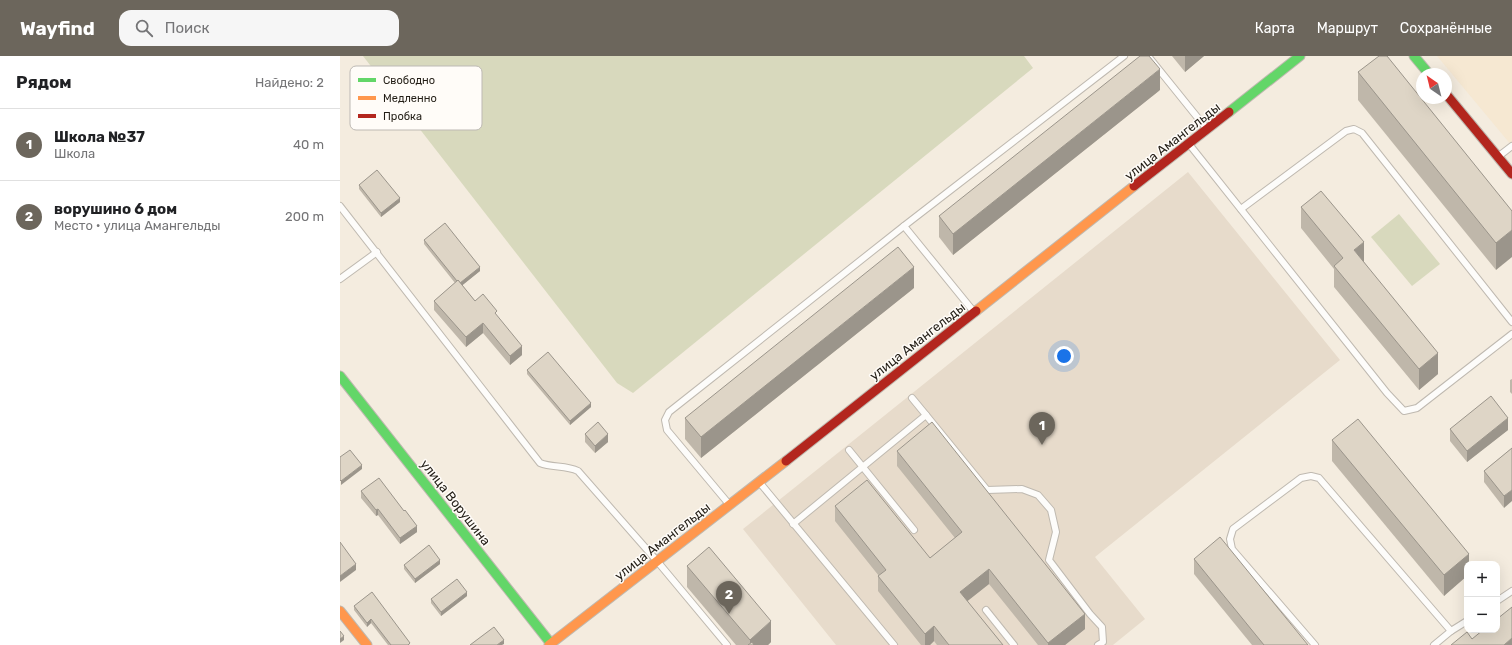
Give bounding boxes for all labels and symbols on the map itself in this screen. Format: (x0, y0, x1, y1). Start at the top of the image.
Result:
legend (350, 66, 482, 130)
north arrow (1416, 68, 1452, 104)
text: Свободно (383, 74, 435, 87)
text: Медленно (383, 92, 437, 105)
street label: улица Амангельды (1122, 99, 1223, 183)
text: Пробка (383, 110, 422, 123)
street label: улица Амангельды (867, 299, 968, 383)
your location (1054, 346, 1074, 366)
pin: 1 (1029, 412, 1055, 445)
street label: улица Ворушина (418, 456, 494, 548)
street label: улица Амангельды (612, 499, 713, 583)
pin: 2 (716, 581, 742, 614)

